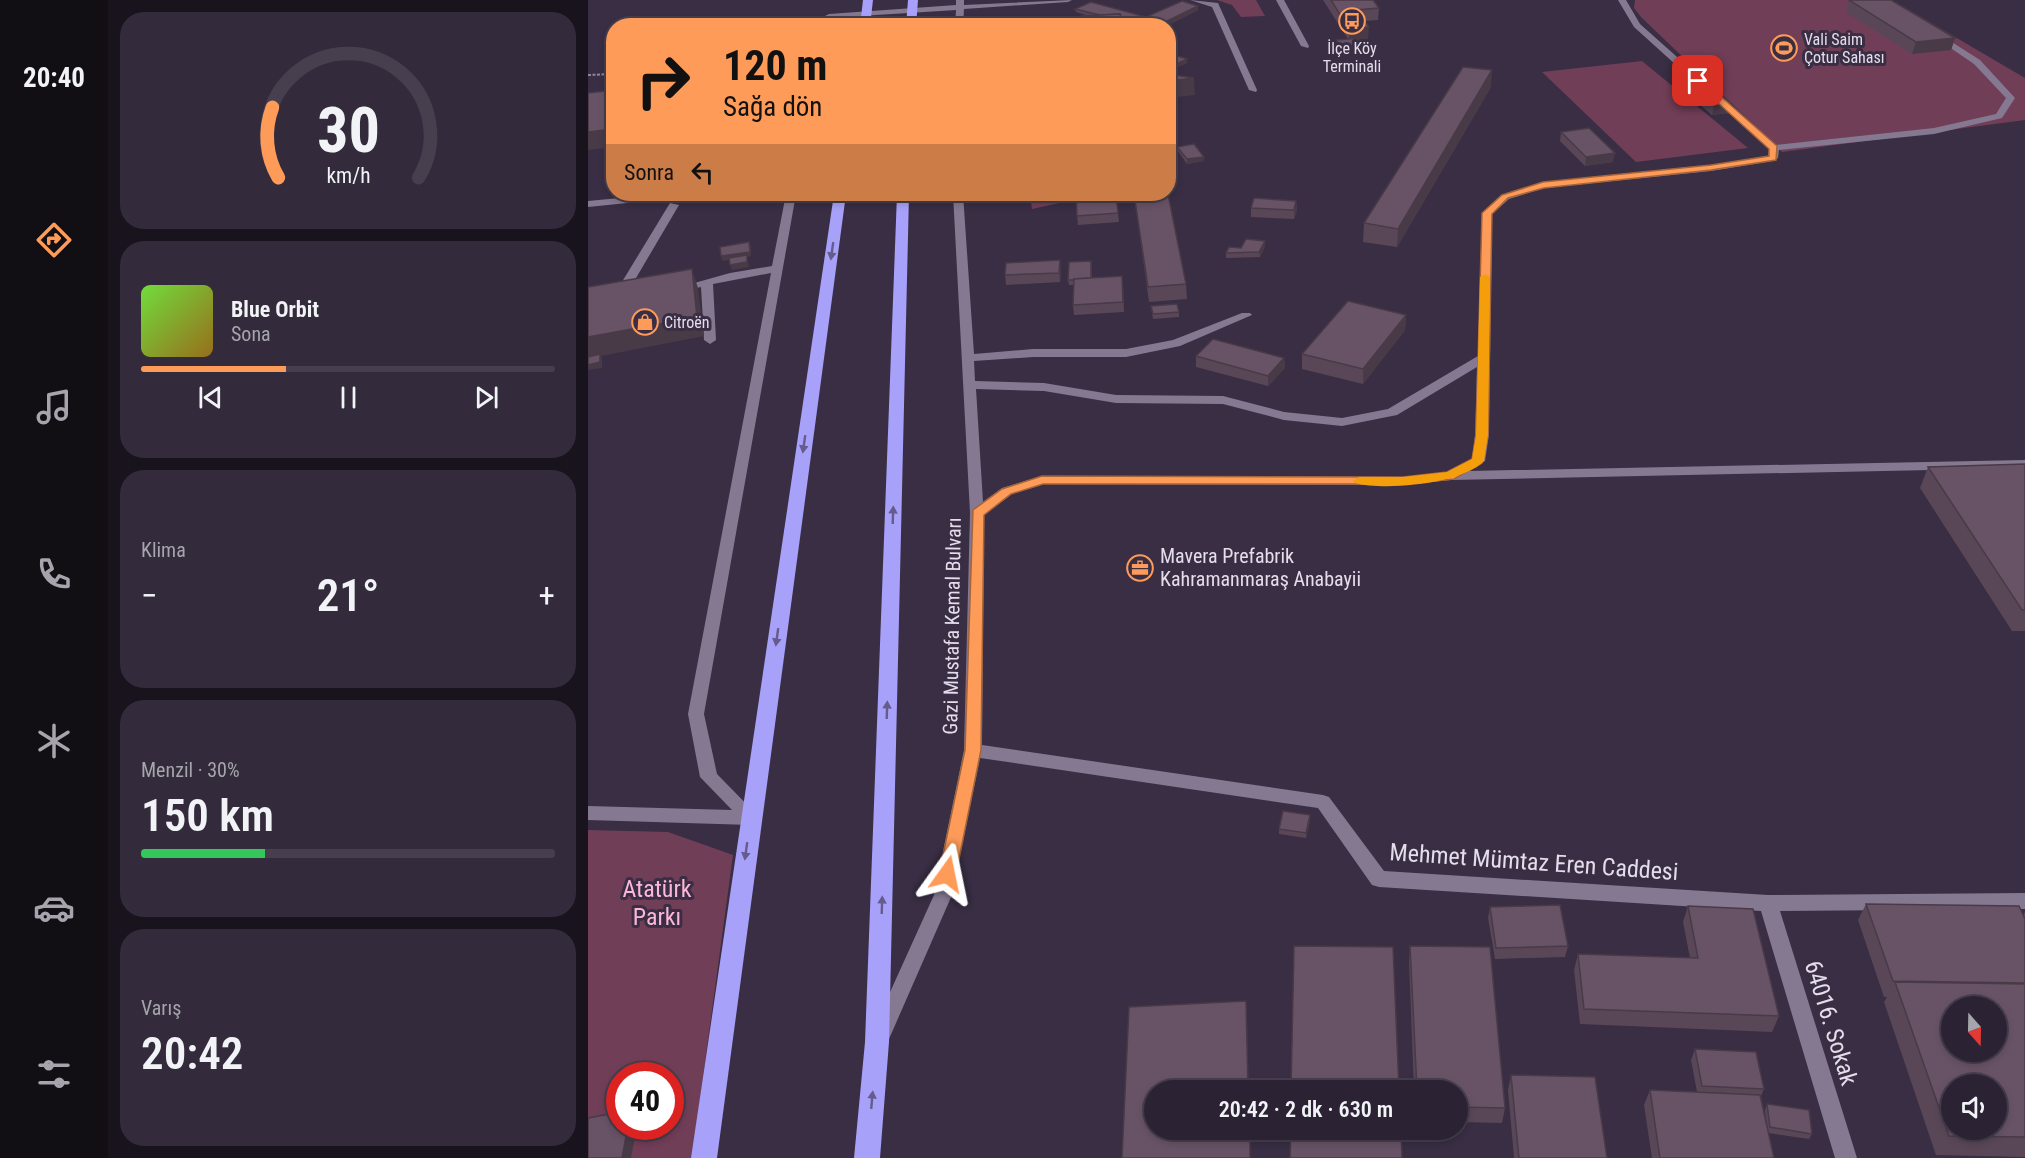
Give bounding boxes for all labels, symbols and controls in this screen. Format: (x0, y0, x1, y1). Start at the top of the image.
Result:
bus stop icon: İlçe Köy Terminali (1337, 6, 1367, 36)
place label: Vali Saim Çotur Sahası (1804, 30, 1885, 67)
sports icon: Vali Saim Çotur Sahası (1769, 33, 1799, 63)
place label: İlçe Köy Terminali (1323, 39, 1381, 76)
text: 120 m (723, 41, 828, 90)
icon: right (624, 42, 702, 120)
pin (1672, 55, 1723, 106)
text: 20:40 (23, 62, 85, 94)
icon: arrive (1681, 64, 1714, 97)
text: Sağa dön (723, 91, 822, 123)
text: 30 (316, 94, 380, 167)
icon: left (686, 156, 719, 189)
text: Sonra (624, 160, 674, 185)
text: km/h (326, 163, 370, 188)
icon: directions (33, 219, 75, 261)
one-way arrow (828, 242, 837, 261)
text: Blue Orbit (231, 297, 319, 322)
shop icon: Citroën (630, 307, 660, 337)
place label: Citroën (664, 313, 709, 332)
text: Sona (231, 322, 271, 346)
icon: previous (194, 381, 227, 414)
icon: pause (332, 381, 365, 414)
icon: next (470, 381, 503, 414)
icon: music (33, 386, 75, 428)
one-way arrow (800, 435, 809, 454)
one-way arrow (889, 506, 898, 525)
street label: Gazi Mustafa Kemal Bulvarı (938, 517, 966, 735)
text: Klima (141, 538, 186, 562)
place label: Mavera Prefabrik Kahramanmaraş Anabayii (1160, 544, 1361, 591)
icon: phone (33, 553, 75, 595)
office icon: Mavera Prefabrik Kahramanmaraş Anabayii (1125, 553, 1155, 583)
text: 21° (317, 569, 379, 622)
text: − (141, 576, 158, 615)
text: + (539, 576, 555, 615)
one-way arrow (772, 628, 781, 647)
one-way arrow (883, 701, 892, 720)
icon: climate (33, 720, 75, 762)
text: Menzil · 30% (141, 758, 240, 782)
text: 150 km (141, 789, 274, 842)
street label: Mehmet Mümtaz Eren Caddesi (1389, 838, 1679, 886)
one-way arrow (742, 842, 751, 861)
position arrow (915, 842, 979, 906)
park label: Atatürk Parkı (622, 875, 692, 931)
icon: car (33, 887, 75, 929)
one-way arrow (877, 896, 886, 915)
street label: 64016. Sokak (1799, 957, 1863, 1089)
text: Varış (141, 996, 181, 1020)
north arrow (1941, 996, 2007, 1062)
map controls (1941, 996, 2007, 1140)
text: 20:42 (141, 1027, 243, 1080)
icon: filters (33, 1053, 75, 1095)
speed limit sign: 40 (606, 1062, 684, 1140)
button: sound (1941, 1074, 2007, 1140)
one-way arrow (867, 1090, 877, 1109)
text: 20:42 · 2 dk · 630 m (1219, 1097, 1393, 1122)

